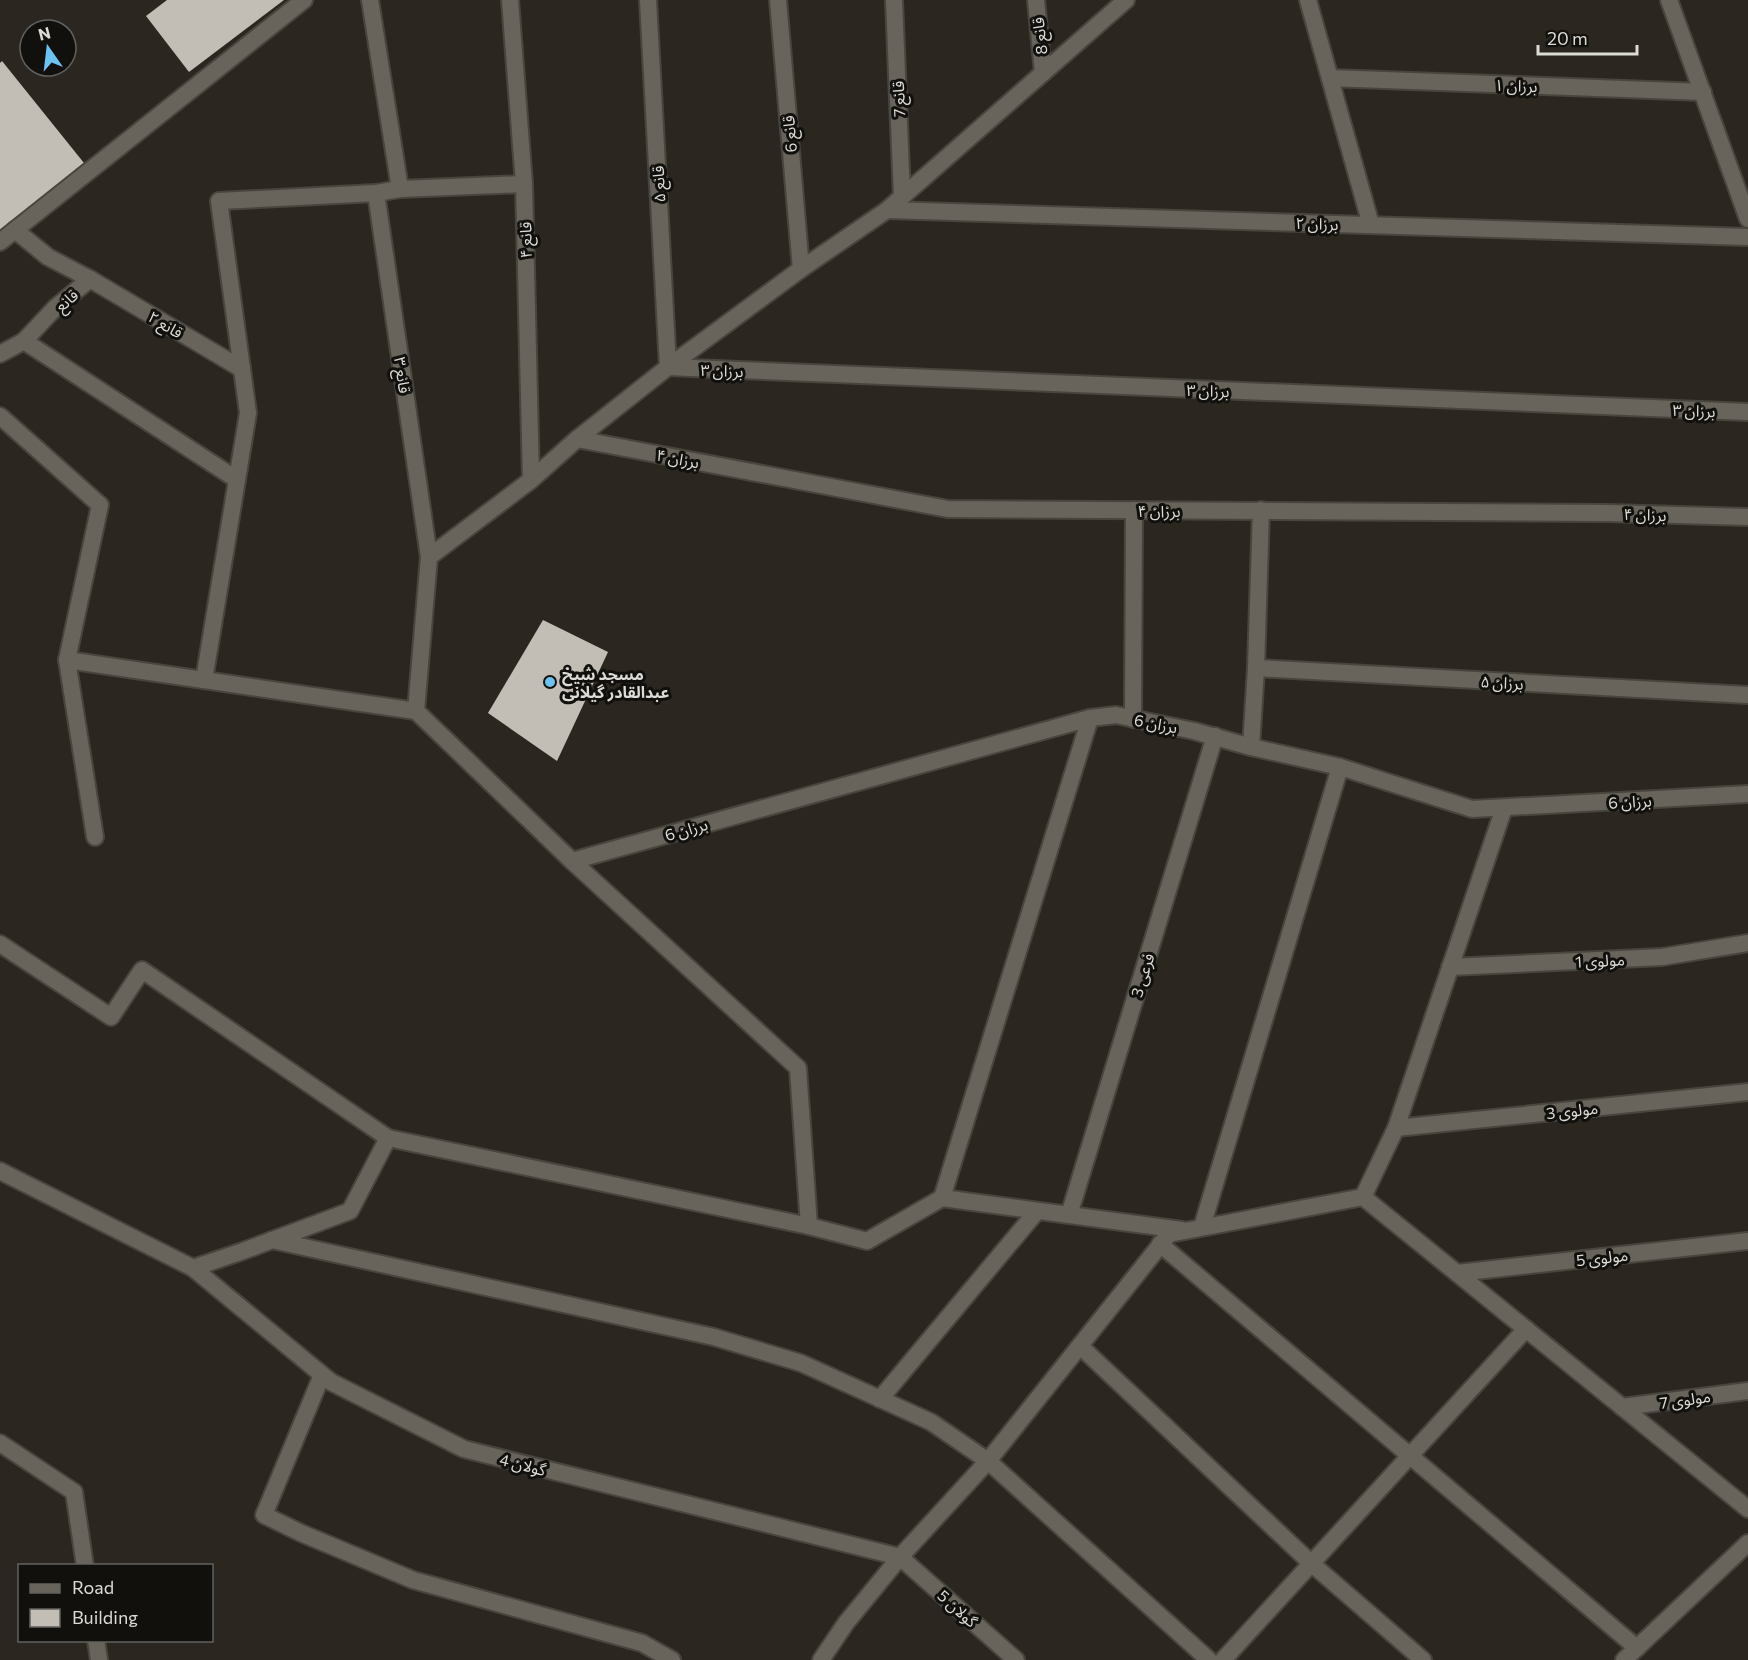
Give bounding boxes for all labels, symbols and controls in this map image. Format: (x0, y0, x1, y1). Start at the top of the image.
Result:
street label: قانع 8 (1028, 16, 1054, 56)
north arrow (18, 18, 78, 78)
scale bar (1538, 18, 1637, 56)
text: N (36, 22, 52, 44)
text: 20 m (1547, 27, 1588, 49)
street label: برزان ۱ (1494, 75, 1538, 96)
street label: قانع 7 (888, 80, 912, 117)
street label: قانع 6 (778, 114, 804, 153)
street label: قانع ۵ (648, 165, 672, 203)
street label: برزان ۲ (1295, 213, 1339, 234)
street label: قانع ۴ (515, 221, 539, 259)
street label: قانع (50, 285, 84, 318)
street label: قانع ۲ (143, 306, 187, 345)
street label: قانع ۳ (387, 355, 415, 395)
street label: برزان ۳ (700, 360, 744, 381)
street label: برزان ۳ (1186, 380, 1230, 401)
street label: برزان ۳ (1672, 400, 1716, 421)
street label: برزان ۴ (655, 445, 701, 472)
street label: برزان ۴ (1137, 501, 1181, 521)
street label: برزان ۴ (1623, 504, 1667, 525)
place label: مسجد شیخ عبدالقادر گیلانی (562, 664, 669, 702)
street label: برزان ۵ (1480, 671, 1524, 694)
marker: مسجد شیخ عبدالقادر گیلانی (543, 675, 557, 689)
street label: برزان 6 (1133, 710, 1179, 737)
street label: برزان 6 (1608, 790, 1652, 813)
street label: برزان 6 (662, 814, 710, 845)
street label: مولوی 1 (1575, 949, 1625, 972)
street label: فرعی 3 (1126, 951, 1159, 1000)
street label: مولوی 3 (1545, 1098, 1599, 1123)
street label: مولوی 5 (1575, 1245, 1629, 1270)
street label: مولوی 7 (1658, 1386, 1712, 1413)
street label: گولان 4 (498, 1449, 549, 1480)
legend (18, 1564, 213, 1642)
text: Road (72, 1576, 114, 1598)
street label: گولان 5 (934, 1585, 982, 1632)
text: Building (72, 1606, 138, 1628)

